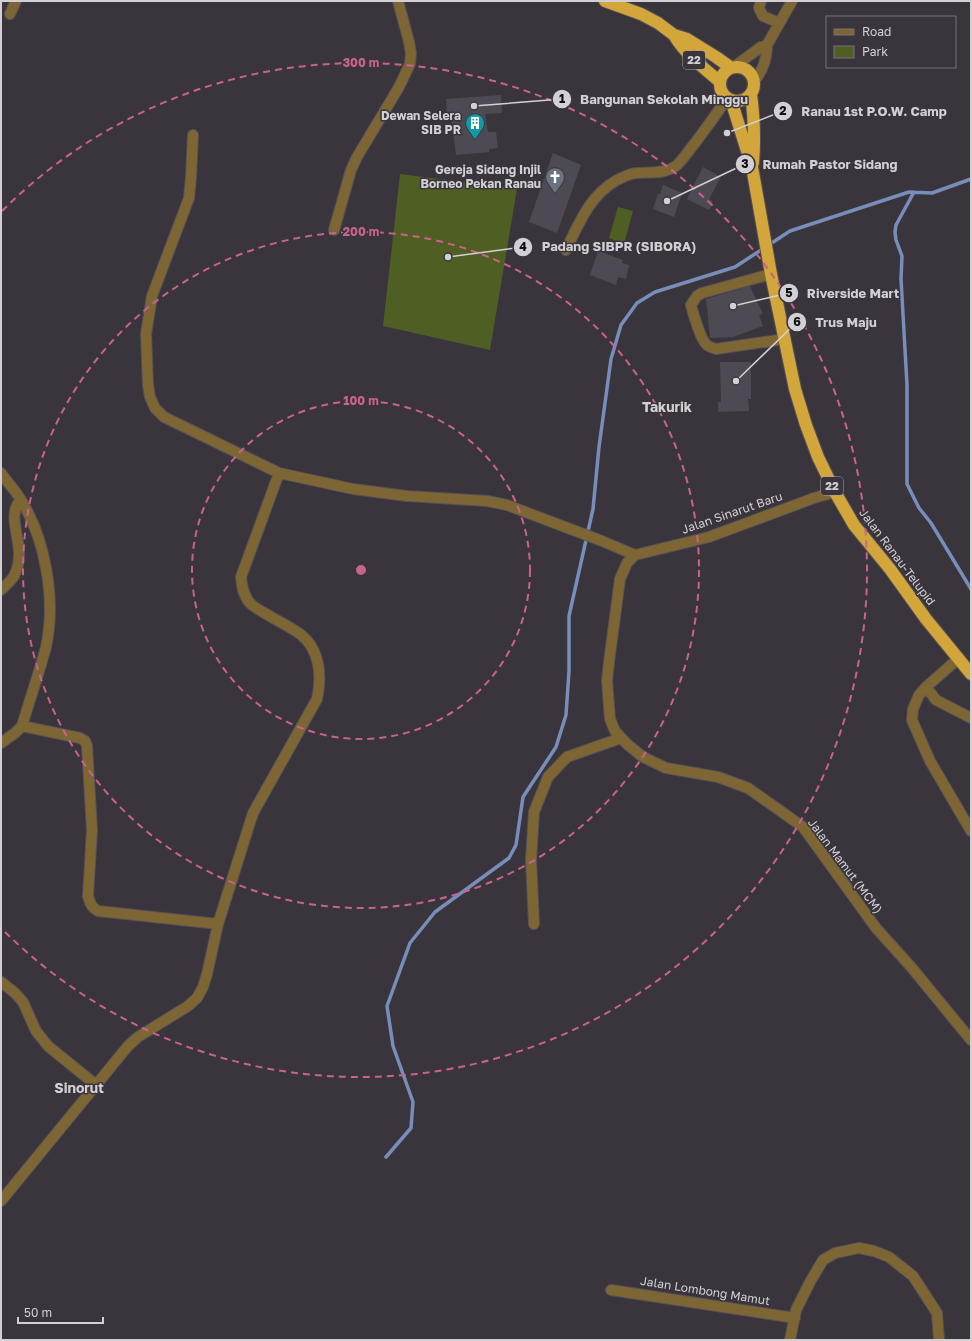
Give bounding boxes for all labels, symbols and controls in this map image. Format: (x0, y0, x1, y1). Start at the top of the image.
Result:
legend (826, 16, 956, 68)
text: Road (862, 24, 891, 39)
text: Park (862, 44, 888, 59)
road number: 22 (683, 51, 705, 69)
text: 300 m (343, 55, 379, 70)
callout: Bangunan Sekolah Minggu (552, 87, 756, 112)
text: 1 (559, 91, 565, 106)
text: Bangunan Sekolah Minggu (580, 91, 748, 107)
callout: Ranau 1st P.O.W. Camp (773, 98, 954, 123)
text: 2 (779, 103, 787, 118)
text: Ranau 1st P.O.W. Camp (801, 103, 947, 119)
place label: Dewan Selera SIB PR (381, 108, 461, 137)
building icon: Dewan Selera SIB PR (464, 112, 486, 140)
callout: Rumah Pastor Sidang (735, 151, 905, 176)
text: 3 (741, 156, 749, 171)
text: Rumah Pastor Sidang (763, 156, 897, 172)
place label: Gereja Sidang Injil Borneo Pekan Ranau (421, 162, 541, 191)
church icon: Gereja Sidang Injil Borneo Pekan Ranau (544, 166, 566, 194)
text: 200 m (343, 224, 379, 239)
callout: Padang SIBPR (SIBORA) (513, 234, 704, 259)
text: Padang SIBPR (SIBORA) (542, 238, 696, 254)
text: 4 (519, 239, 527, 254)
callout: Riverside Mart (779, 281, 907, 306)
text: 5 (785, 285, 793, 300)
text: Riverside Mart (807, 285, 899, 301)
callout: Trus Maju (787, 310, 884, 335)
text: 6 (793, 314, 801, 329)
text: Trus Maju (815, 314, 877, 330)
text: 100 m (343, 393, 379, 408)
district label: Takurik (642, 398, 692, 415)
road number: 22 (821, 477, 843, 495)
street label: Jalan Sinarut Baru (679, 488, 784, 537)
street label: Jalan Ranau-Telupid (856, 505, 939, 608)
centre of rings (354, 563, 368, 577)
street label: Jalan Mamut (MCM) (805, 815, 886, 916)
district label: Sinorut (54, 1079, 104, 1096)
street label: Jalan Lombong Mamut (639, 1273, 771, 1308)
scale bar (18, 1299, 103, 1325)
text: 50 m (24, 1305, 52, 1320)

